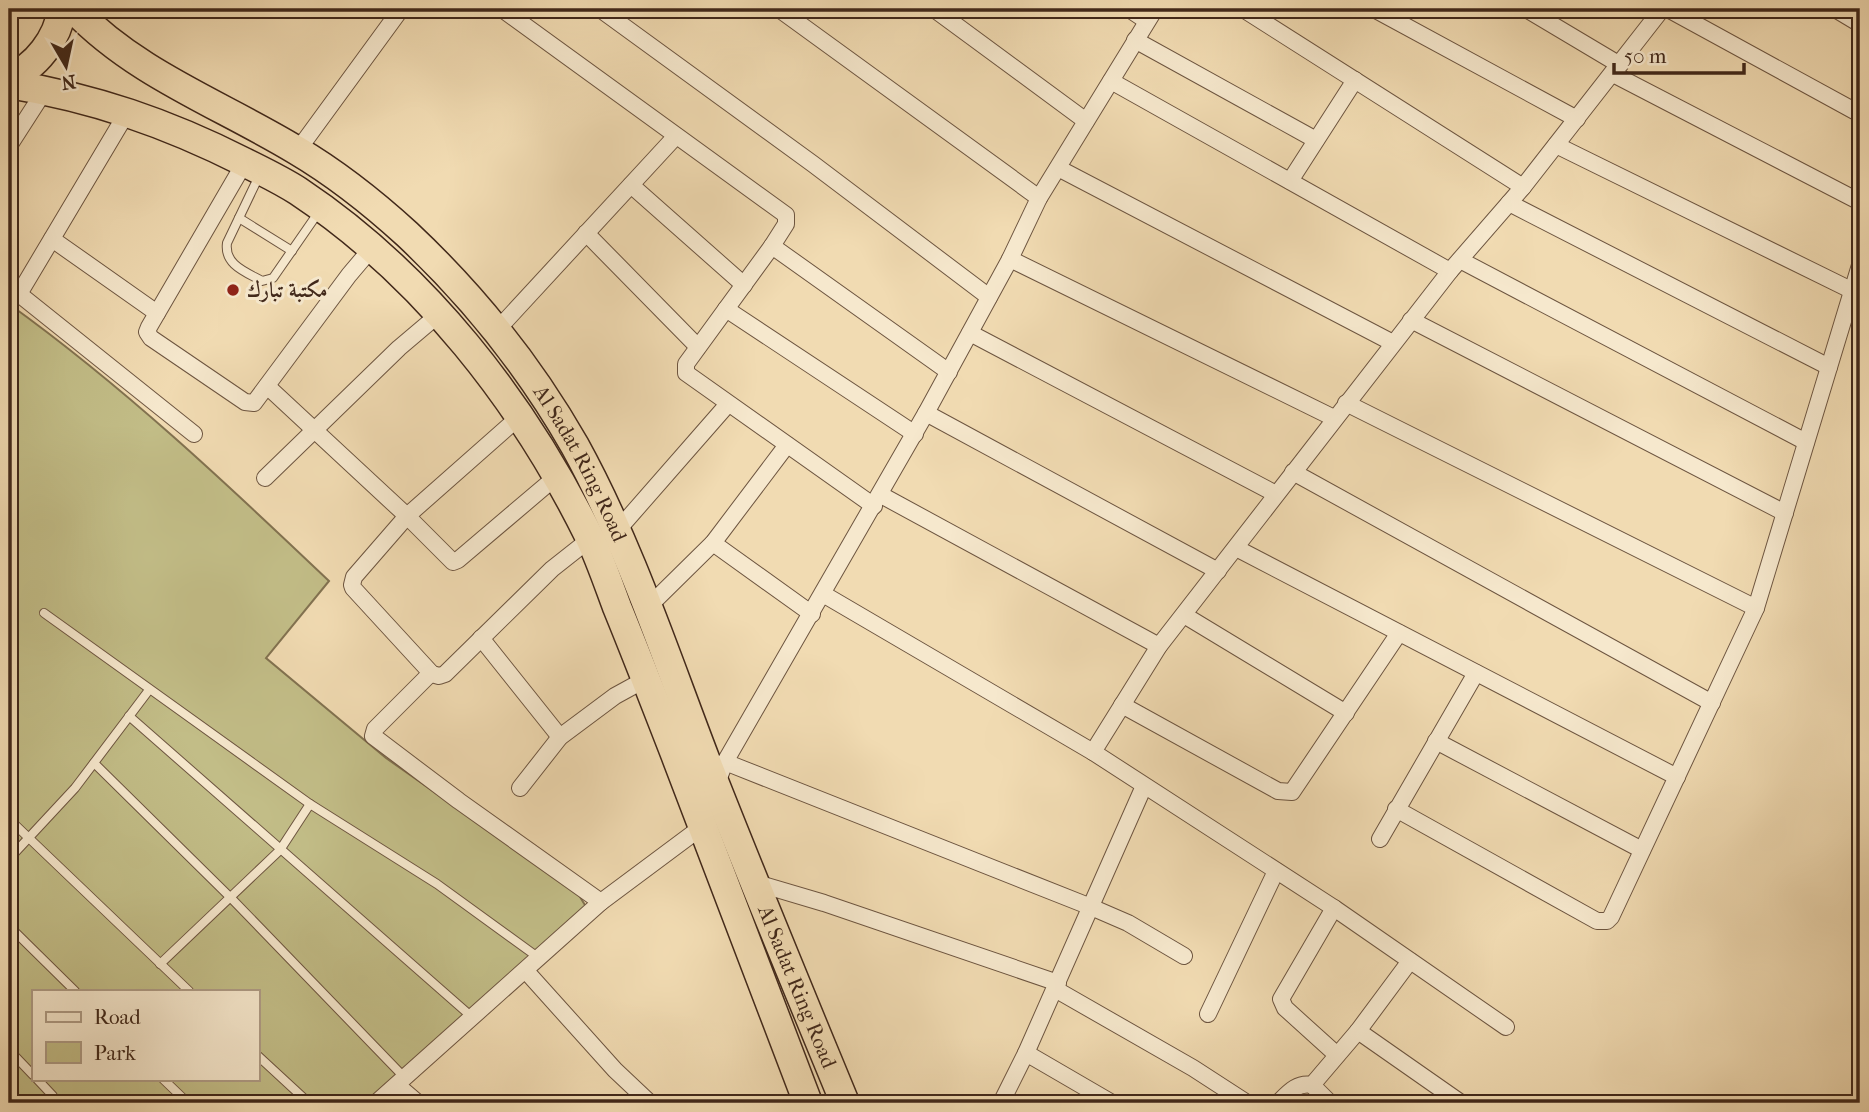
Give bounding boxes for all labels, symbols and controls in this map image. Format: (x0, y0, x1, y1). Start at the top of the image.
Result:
north arrow (32, 32, 102, 102)
scale bar (1614, 32, 1743, 76)
text: 50 m (1624, 44, 1667, 68)
text: N (59, 70, 77, 94)
place label: مكتبة تبارك (247, 278, 327, 303)
marker: مكتبة تبارك (225, 282, 241, 298)
street label: Al Sadat Ring Road (528, 380, 632, 546)
street label: Al Sadat Ring Road (753, 901, 842, 1072)
legend (32, 990, 259, 1080)
text: Road (94, 1005, 141, 1029)
text: Park (94, 1041, 136, 1065)

